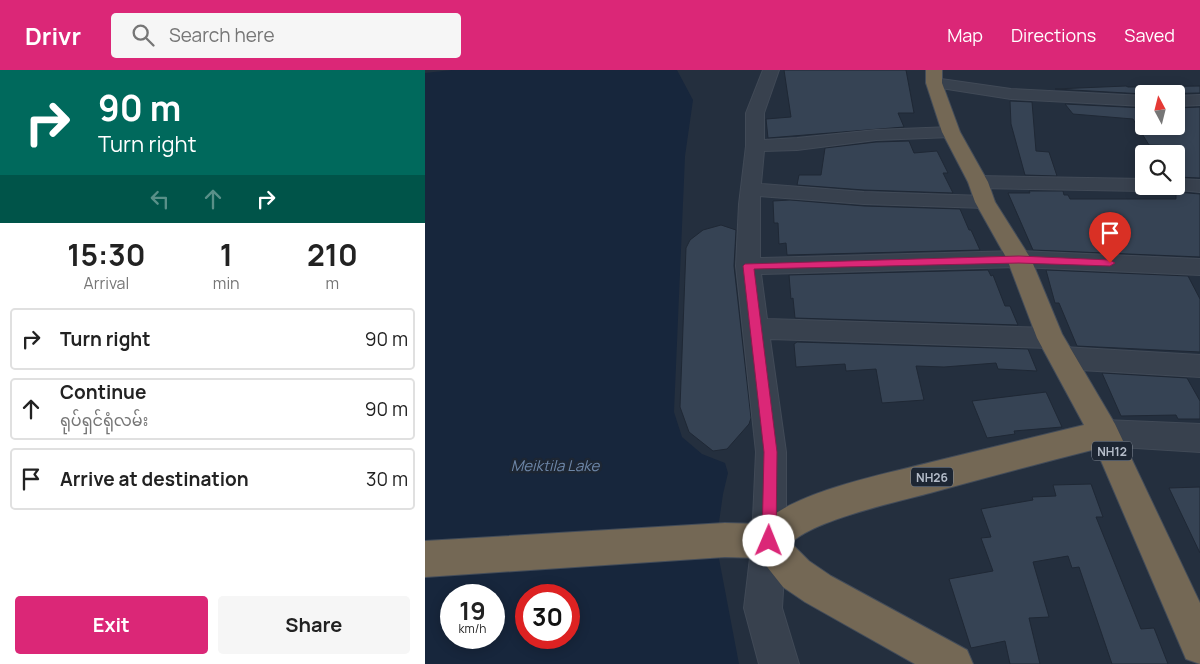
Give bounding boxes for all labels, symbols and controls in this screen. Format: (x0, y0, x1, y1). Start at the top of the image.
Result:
search box (111, 13, 461, 58)
text: Drivr (25, 19, 81, 52)
icon: search (129, 21, 157, 49)
text: Search here (169, 22, 275, 48)
text: Map (947, 23, 983, 47)
text: Directions (1011, 23, 1096, 47)
text: Saved (1124, 23, 1175, 47)
text: 90 m (98, 84, 181, 132)
north arrow (1135, 85, 1185, 135)
map controls (1135, 85, 1185, 195)
icon: right (15, 90, 80, 155)
text: Turn right (98, 129, 196, 159)
button: search (1135, 145, 1185, 195)
icon: left (146, 185, 174, 213)
icon: ahead (199, 185, 227, 213)
icon: right (252, 185, 280, 213)
pin (1089, 212, 1131, 263)
icon: arrive (1096, 219, 1124, 247)
text: 15:30 (67, 234, 146, 275)
text: 1 (220, 234, 233, 275)
text: 210 (307, 234, 358, 275)
text: Arrival (84, 272, 129, 294)
text: min (213, 272, 240, 294)
text: m (326, 272, 339, 294)
icon: right (17, 325, 45, 353)
text: Turn right (60, 326, 150, 352)
text: 90 m (365, 326, 408, 352)
text: Continue (60, 379, 146, 405)
icon: ahead (17, 395, 45, 423)
text: 90 m (365, 396, 408, 422)
text: ရုပ်ရှင်ရုံလမ်း (60, 409, 148, 431)
road number: NH12 (1092, 442, 1132, 461)
water label: Meiktila Lake (511, 455, 601, 476)
icon: arrive (17, 465, 45, 493)
text: Arrive at destination (60, 466, 249, 492)
text: 30 m (366, 466, 408, 492)
road number: NH26 (911, 468, 953, 487)
position arrow (742, 514, 794, 566)
speed limit sign: 30 (515, 584, 580, 649)
text: 19 (459, 593, 486, 628)
button: Exit (15, 596, 208, 654)
button: Share (218, 596, 410, 654)
text: km/h (459, 620, 486, 637)

